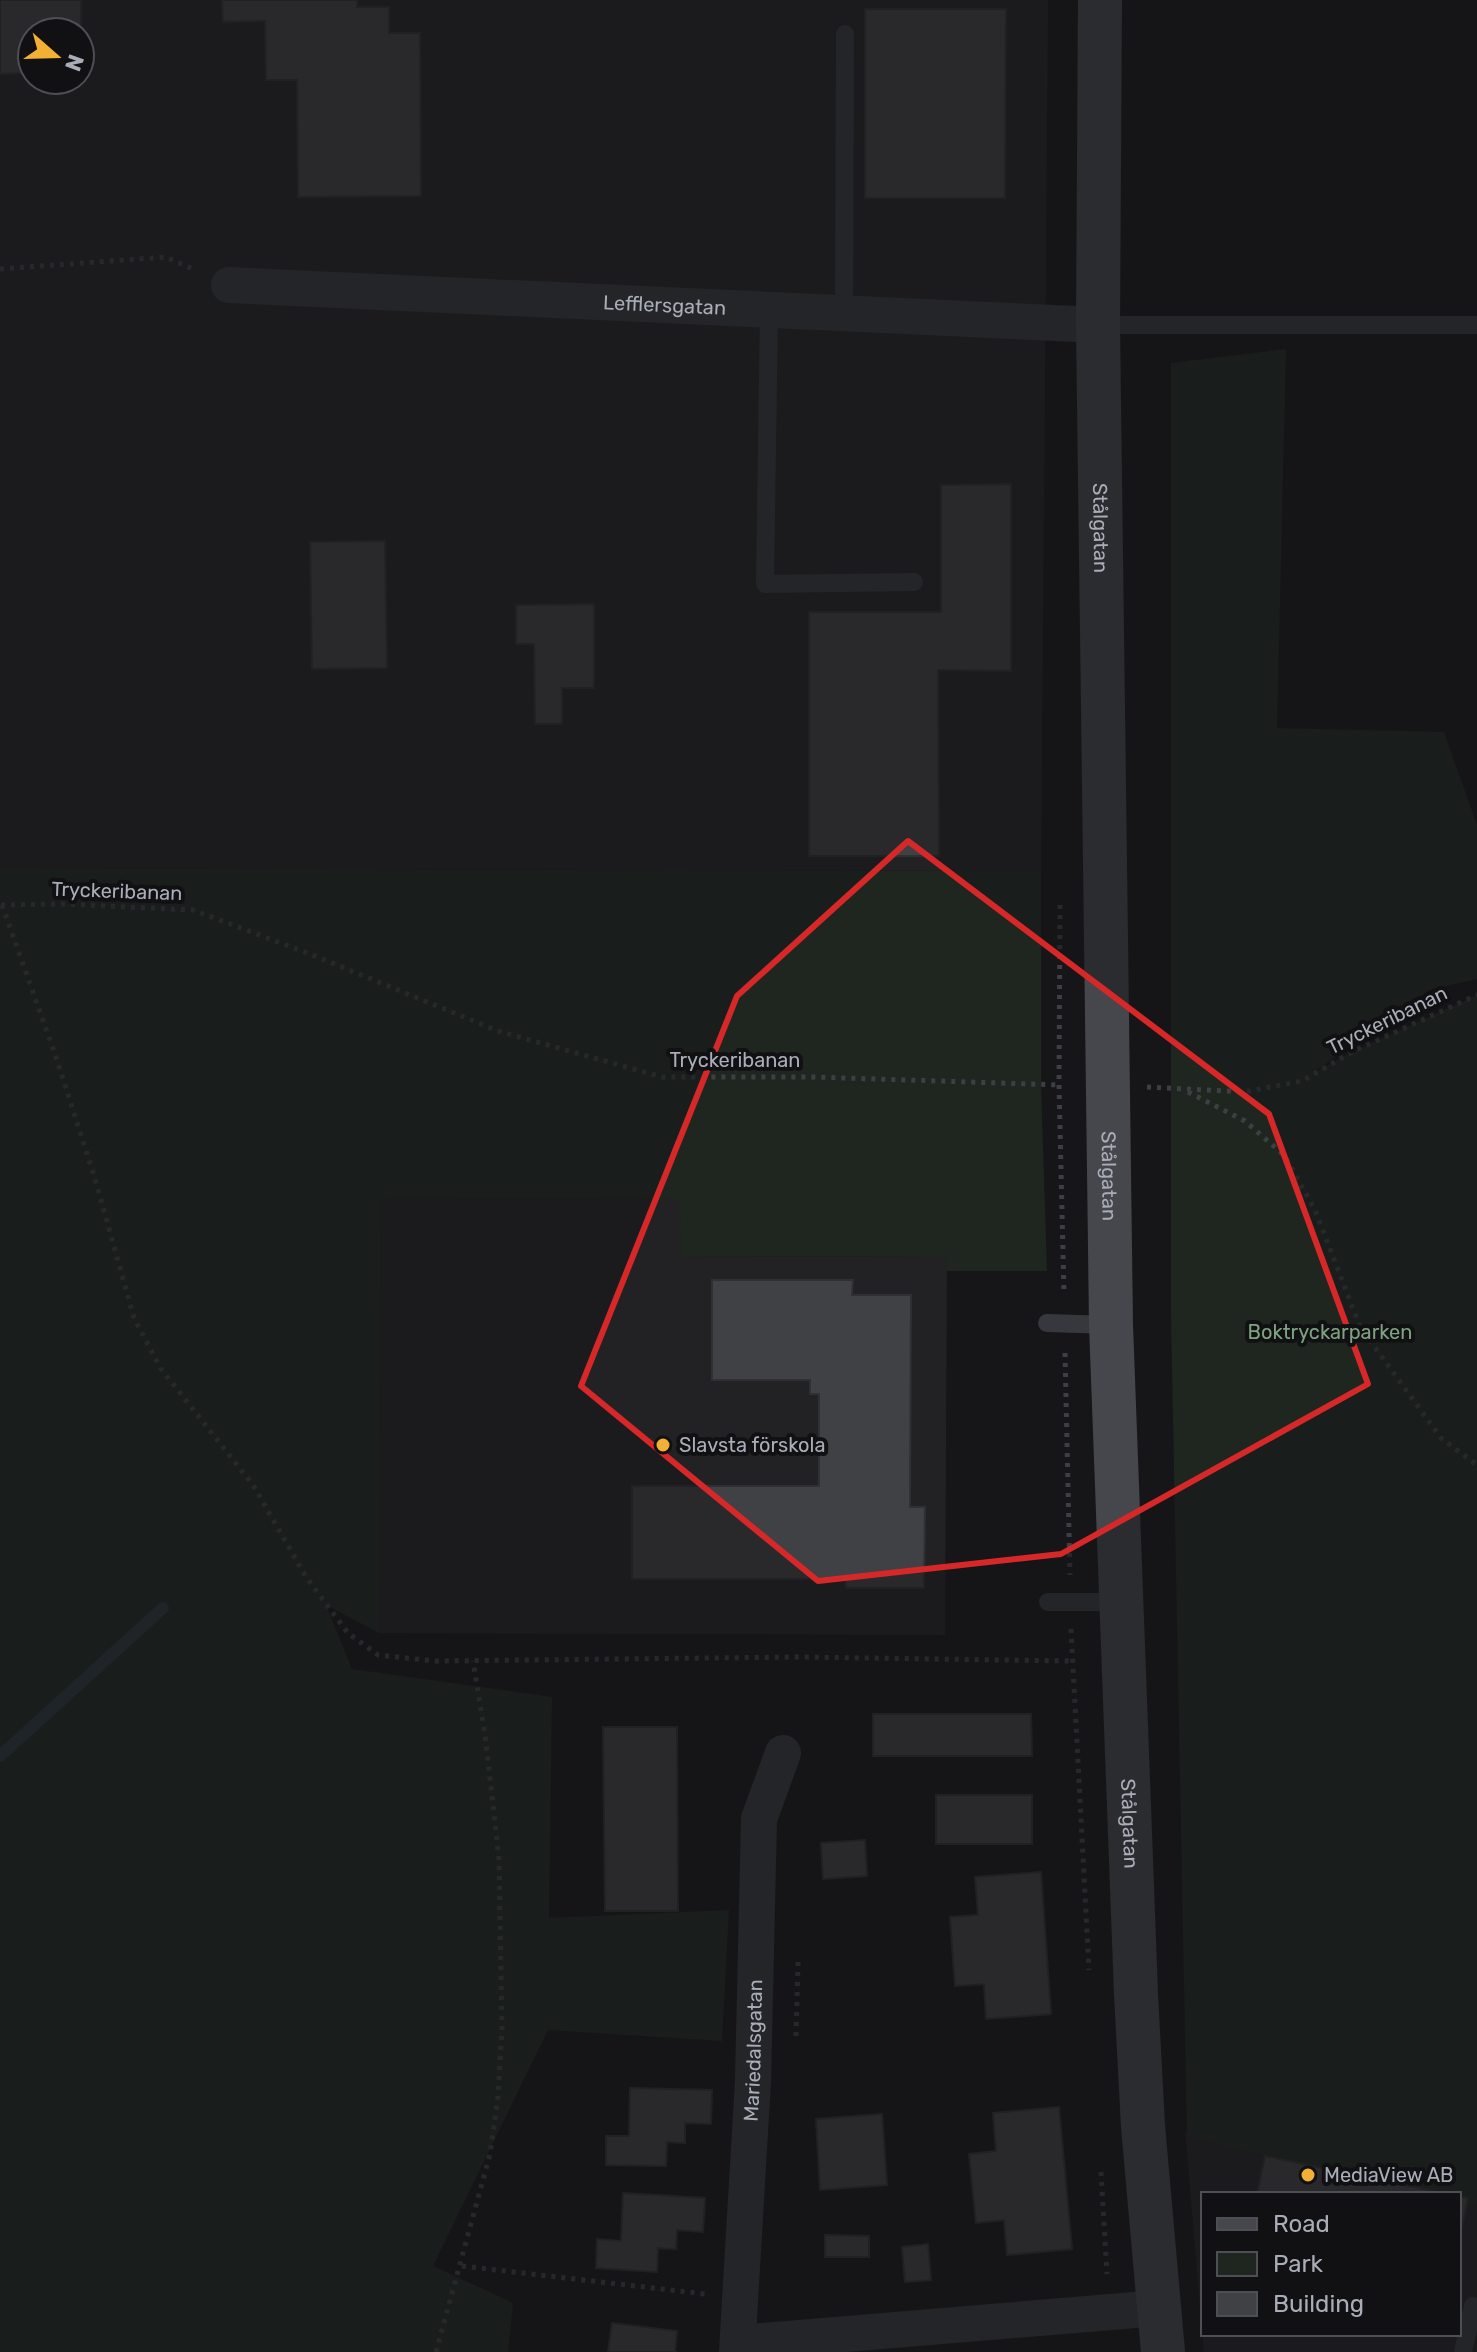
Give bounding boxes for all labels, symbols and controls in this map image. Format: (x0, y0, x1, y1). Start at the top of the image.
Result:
north arrow (16, 16, 96, 96)
text: N (59, 51, 90, 75)
street label: Lefflersgatan (602, 290, 727, 320)
street label: Stålgatan (1088, 483, 1113, 573)
street label: Tryckeribanan (51, 877, 183, 905)
street label: Tryckeribanan (1323, 981, 1451, 1059)
street label: Tryckeribanan (670, 1048, 800, 1072)
street label: Stålgatan (1096, 1131, 1122, 1221)
park label: Boktryckarparken (1248, 1320, 1412, 1344)
place label: Slavsta förskola (679, 1433, 825, 1457)
marker: Slavsta förskola (654, 1436, 672, 1454)
street label: Stålgatan (1116, 1778, 1143, 1869)
street label: Mariedalsgatan (739, 1979, 767, 2122)
place label: MediaView AB (1324, 2163, 1453, 2187)
marker: MediaView AB (1299, 2166, 1317, 2184)
legend (1201, 2192, 1461, 2336)
text: Road (1273, 2210, 1330, 2238)
text: Park (1273, 2250, 1324, 2278)
text: Building (1273, 2290, 1364, 2318)

